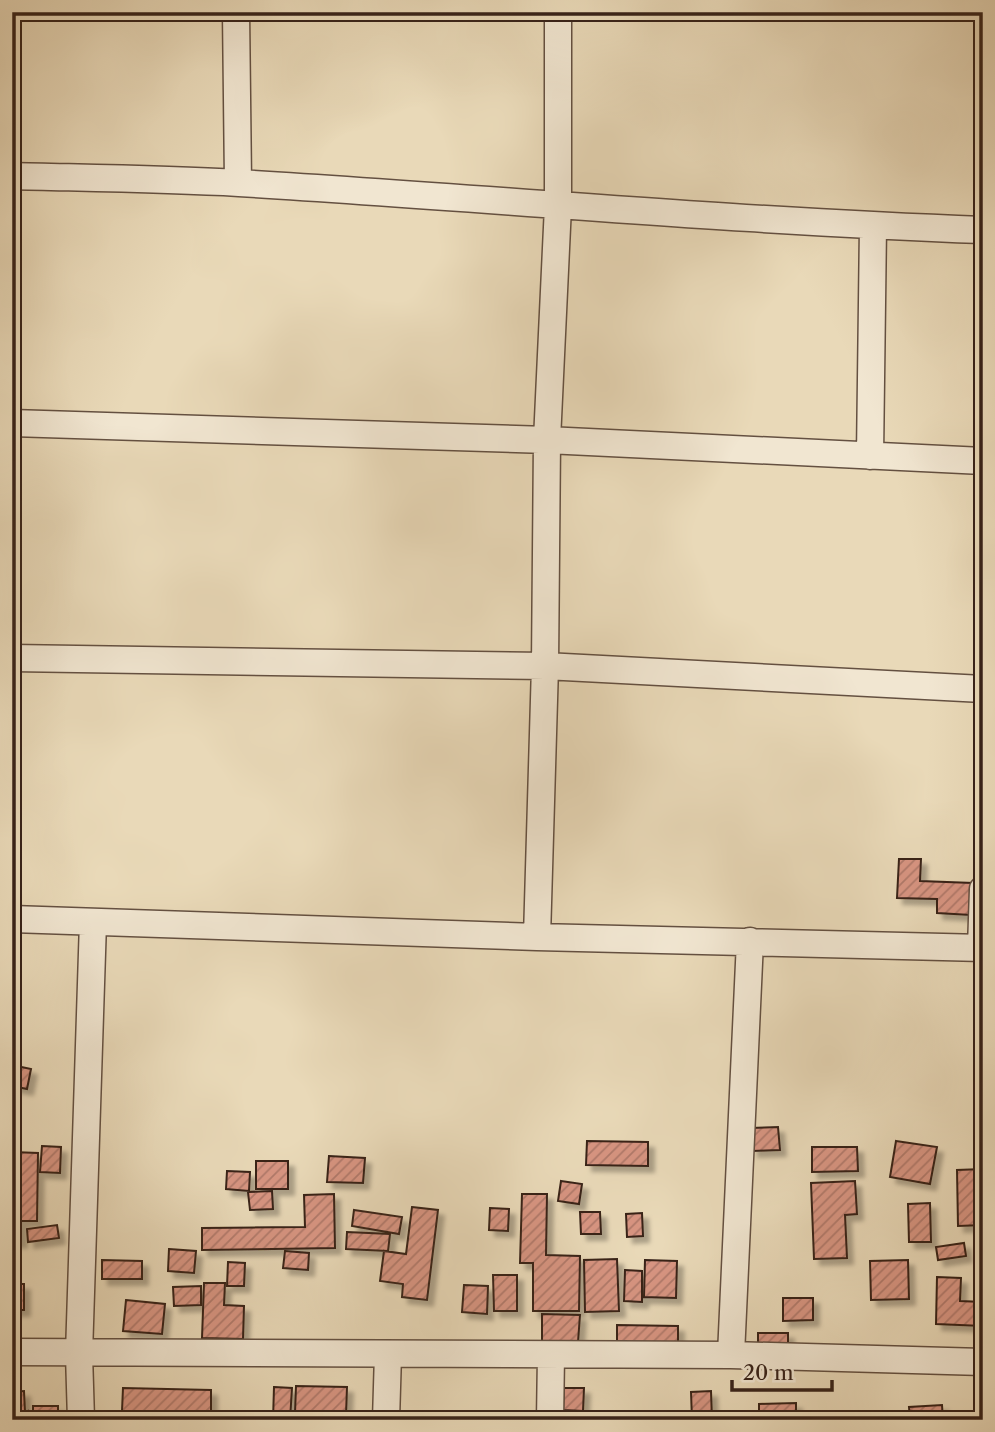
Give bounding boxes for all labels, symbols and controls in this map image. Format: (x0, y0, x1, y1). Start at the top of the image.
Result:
scale bar (732, 1348, 832, 1392)
text: 20 m (743, 1360, 794, 1385)

